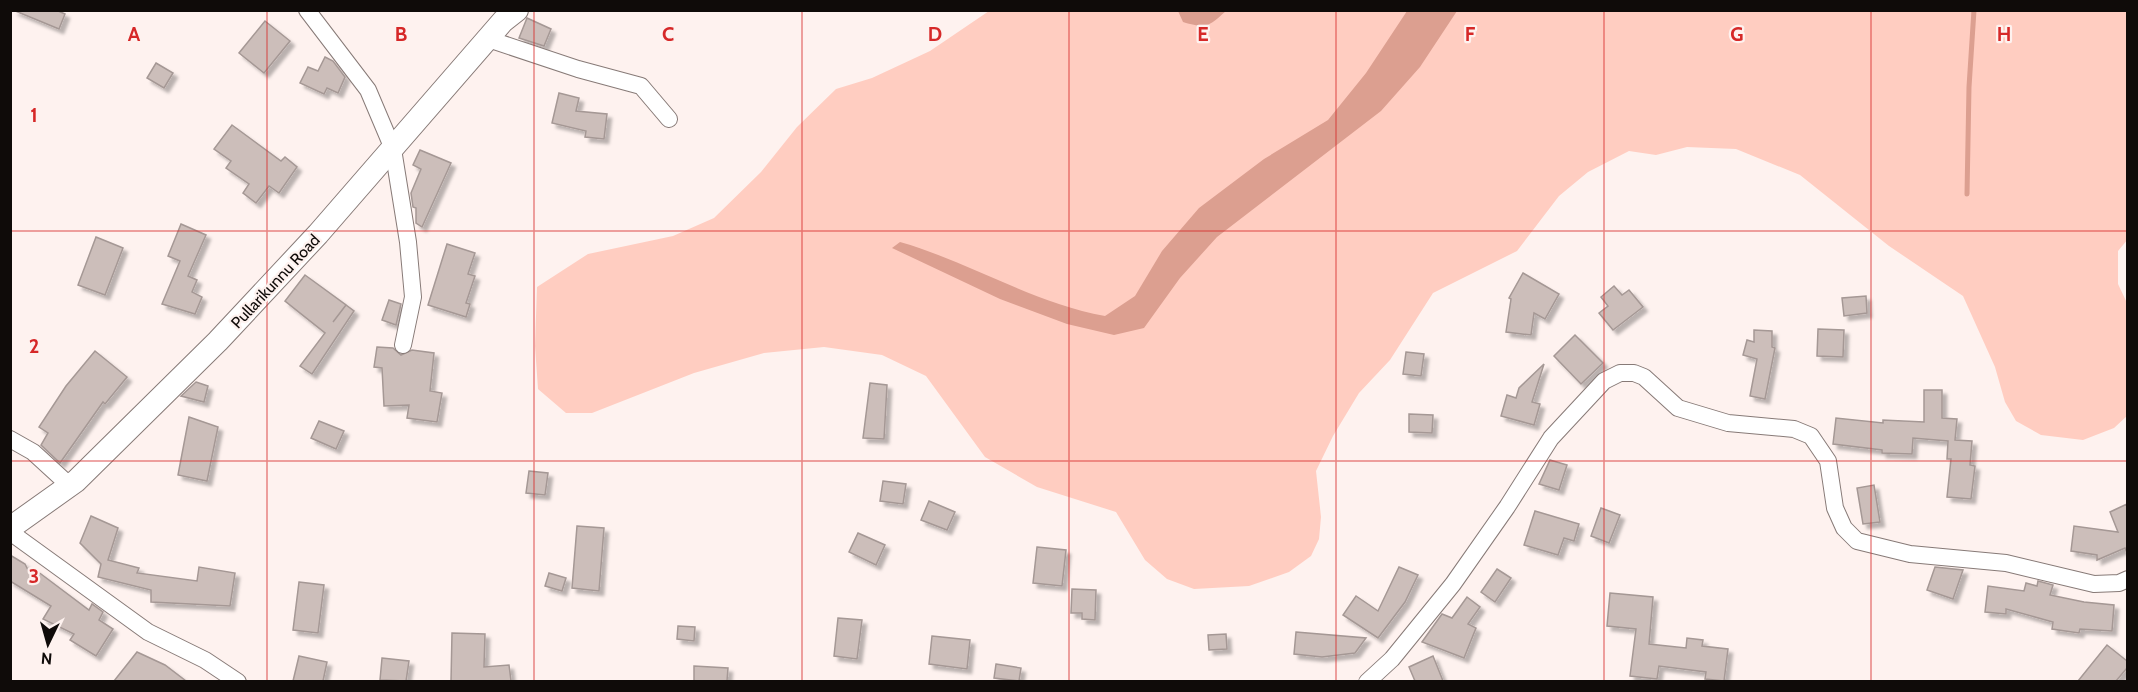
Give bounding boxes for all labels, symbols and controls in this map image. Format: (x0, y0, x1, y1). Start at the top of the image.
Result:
text: A (128, 22, 141, 46)
text: B (395, 22, 407, 46)
text: C (662, 22, 674, 46)
text: D (928, 22, 942, 46)
text: E (1197, 22, 1209, 46)
text: F (1465, 22, 1476, 46)
text: G (1730, 22, 1744, 46)
text: H (1997, 22, 2011, 46)
text: 1 (30, 103, 38, 127)
street label: Pullarikunnu Road (227, 231, 324, 332)
text: 2 (29, 334, 39, 358)
text: 3 (29, 564, 39, 588)
north arrow (18, 614, 78, 674)
text: N (40, 648, 53, 668)

